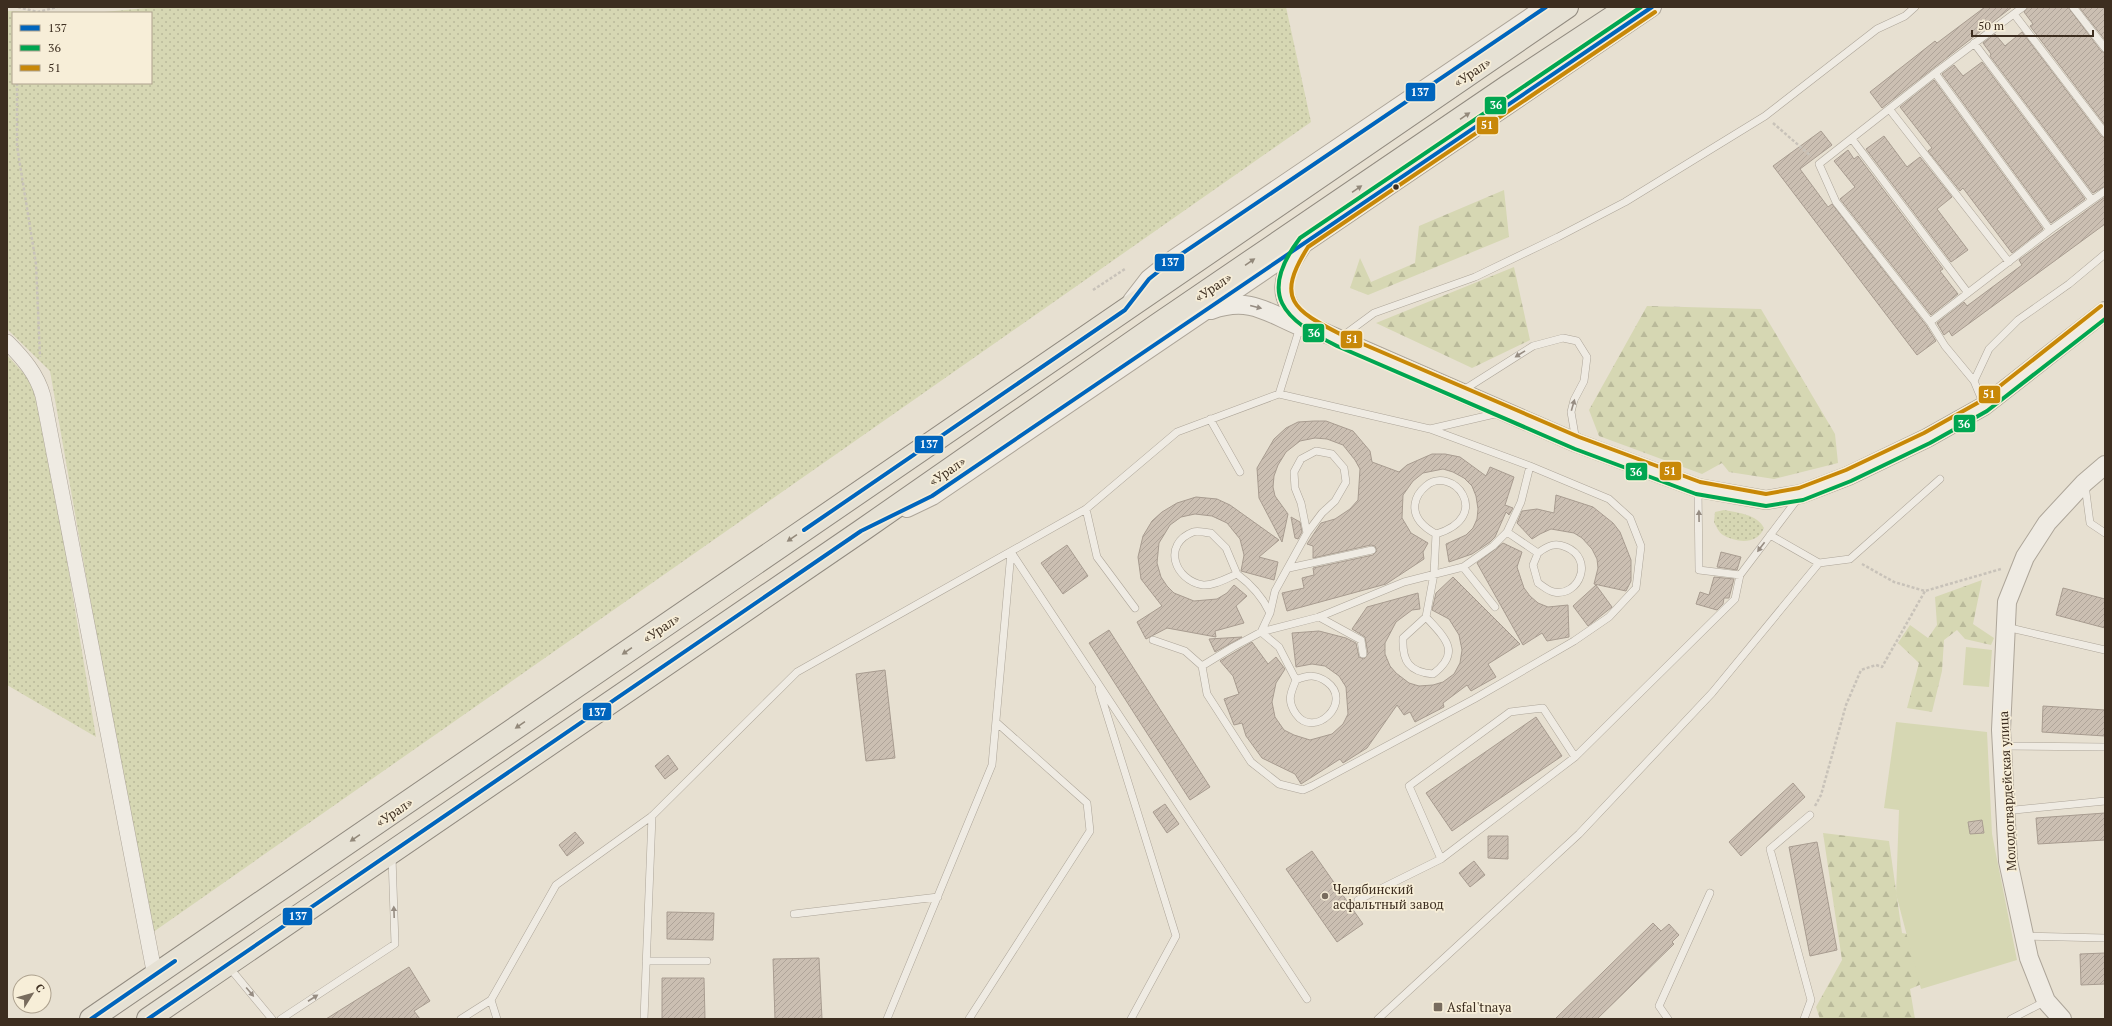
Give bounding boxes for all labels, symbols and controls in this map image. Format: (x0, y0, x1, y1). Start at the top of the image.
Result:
legend (12, 12, 152, 84)
scale bar (1972, 12, 2093, 38)
text: 50 m (1978, 18, 2005, 33)
text: 137 (48, 20, 67, 35)
text: 36 (48, 40, 61, 55)
street label: «Урал» (1450, 53, 1494, 91)
text: 51 (48, 60, 61, 75)
line badge: 137 (1405, 82, 1436, 102)
text: 137 (1411, 85, 1429, 99)
line badge: 36 (1484, 96, 1507, 115)
text: 36 (1490, 98, 1502, 112)
one-way arrow (1459, 112, 1470, 120)
line badge: 51 (1476, 116, 1499, 135)
text: 51 (1481, 118, 1493, 132)
unlabelled marker (1391, 182, 1401, 192)
one-way arrow (1352, 185, 1362, 193)
line badge: 137 (1154, 253, 1185, 272)
text: 137 (1161, 255, 1179, 269)
one-way arrow (1244, 258, 1255, 266)
street label: «Урал» (1191, 268, 1235, 306)
one-way arrow (1250, 305, 1263, 311)
line badge: 36 (1302, 323, 1325, 343)
text: 36 (1308, 326, 1320, 340)
line badge: 51 (1340, 330, 1363, 349)
text: 51 (1346, 332, 1358, 346)
one-way arrow (1515, 350, 1525, 358)
line badge: 51 (1978, 385, 2001, 404)
text: 51 (1983, 387, 1995, 401)
one-way arrow (1570, 398, 1576, 410)
line badge: 36 (1953, 414, 1976, 433)
text: 36 (1958, 417, 1970, 431)
line badge: 137 (914, 435, 944, 454)
text: 137 (920, 437, 938, 451)
street label: «Урал» (925, 452, 969, 490)
line badge: 51 (1659, 461, 1682, 481)
line badge: 36 (1625, 462, 1648, 481)
text: 51 (1664, 464, 1676, 478)
text: 36 (1630, 465, 1642, 479)
one-way arrow (1695, 510, 1702, 522)
one-way arrow (787, 534, 798, 542)
one-way arrow (1756, 542, 1765, 553)
street label: «Урал» (639, 609, 683, 647)
one-way arrow (622, 647, 633, 655)
line badge: 137 (582, 702, 612, 721)
text: 137 (588, 705, 606, 719)
street label: Молодогвардейская улица (1994, 710, 2020, 872)
one-way arrow (515, 721, 525, 729)
street label: «Урал» (372, 793, 416, 831)
one-way arrow (350, 834, 360, 842)
place label: Челябинский асфальтный завод (1333, 880, 1444, 913)
marker: Челябинский асфальтный завод (1320, 891, 1330, 901)
one-way arrow (391, 905, 397, 918)
line badge: 137 (282, 907, 313, 926)
text: 137 (289, 909, 307, 923)
north arrow (12, 974, 52, 1014)
text: С (32, 981, 48, 995)
one-way arrow (245, 987, 254, 998)
one-way arrow (307, 994, 319, 1001)
place label: Asfal'tnaya (1447, 998, 1512, 1016)
marker: Asfal'tnaya (1432, 1001, 1444, 1013)

